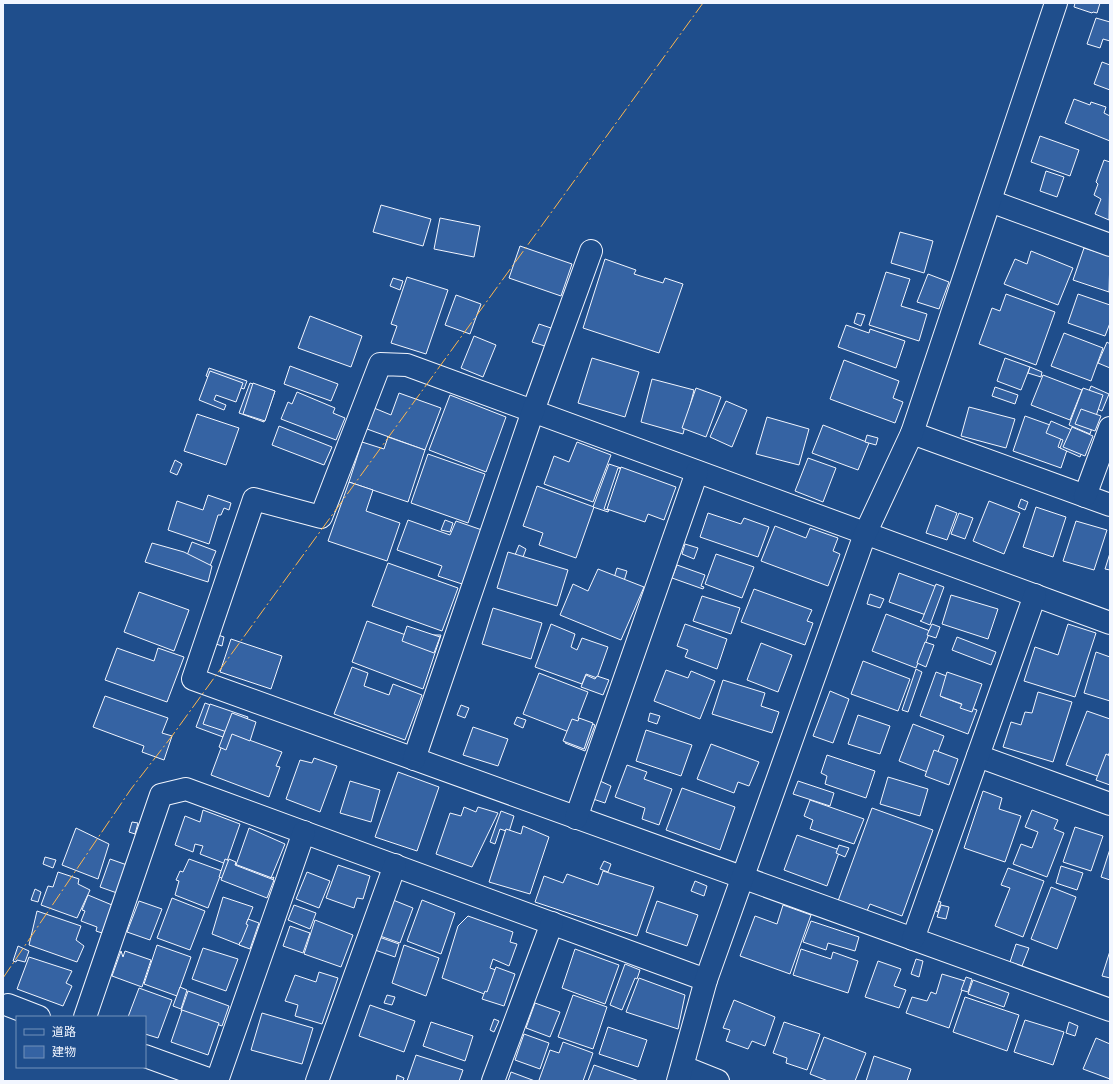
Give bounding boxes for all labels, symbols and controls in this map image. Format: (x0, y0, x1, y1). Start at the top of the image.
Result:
legend (16, 1016, 146, 1068)
text: 道路 (52, 1024, 76, 1040)
text: 建物 (52, 1044, 76, 1060)

